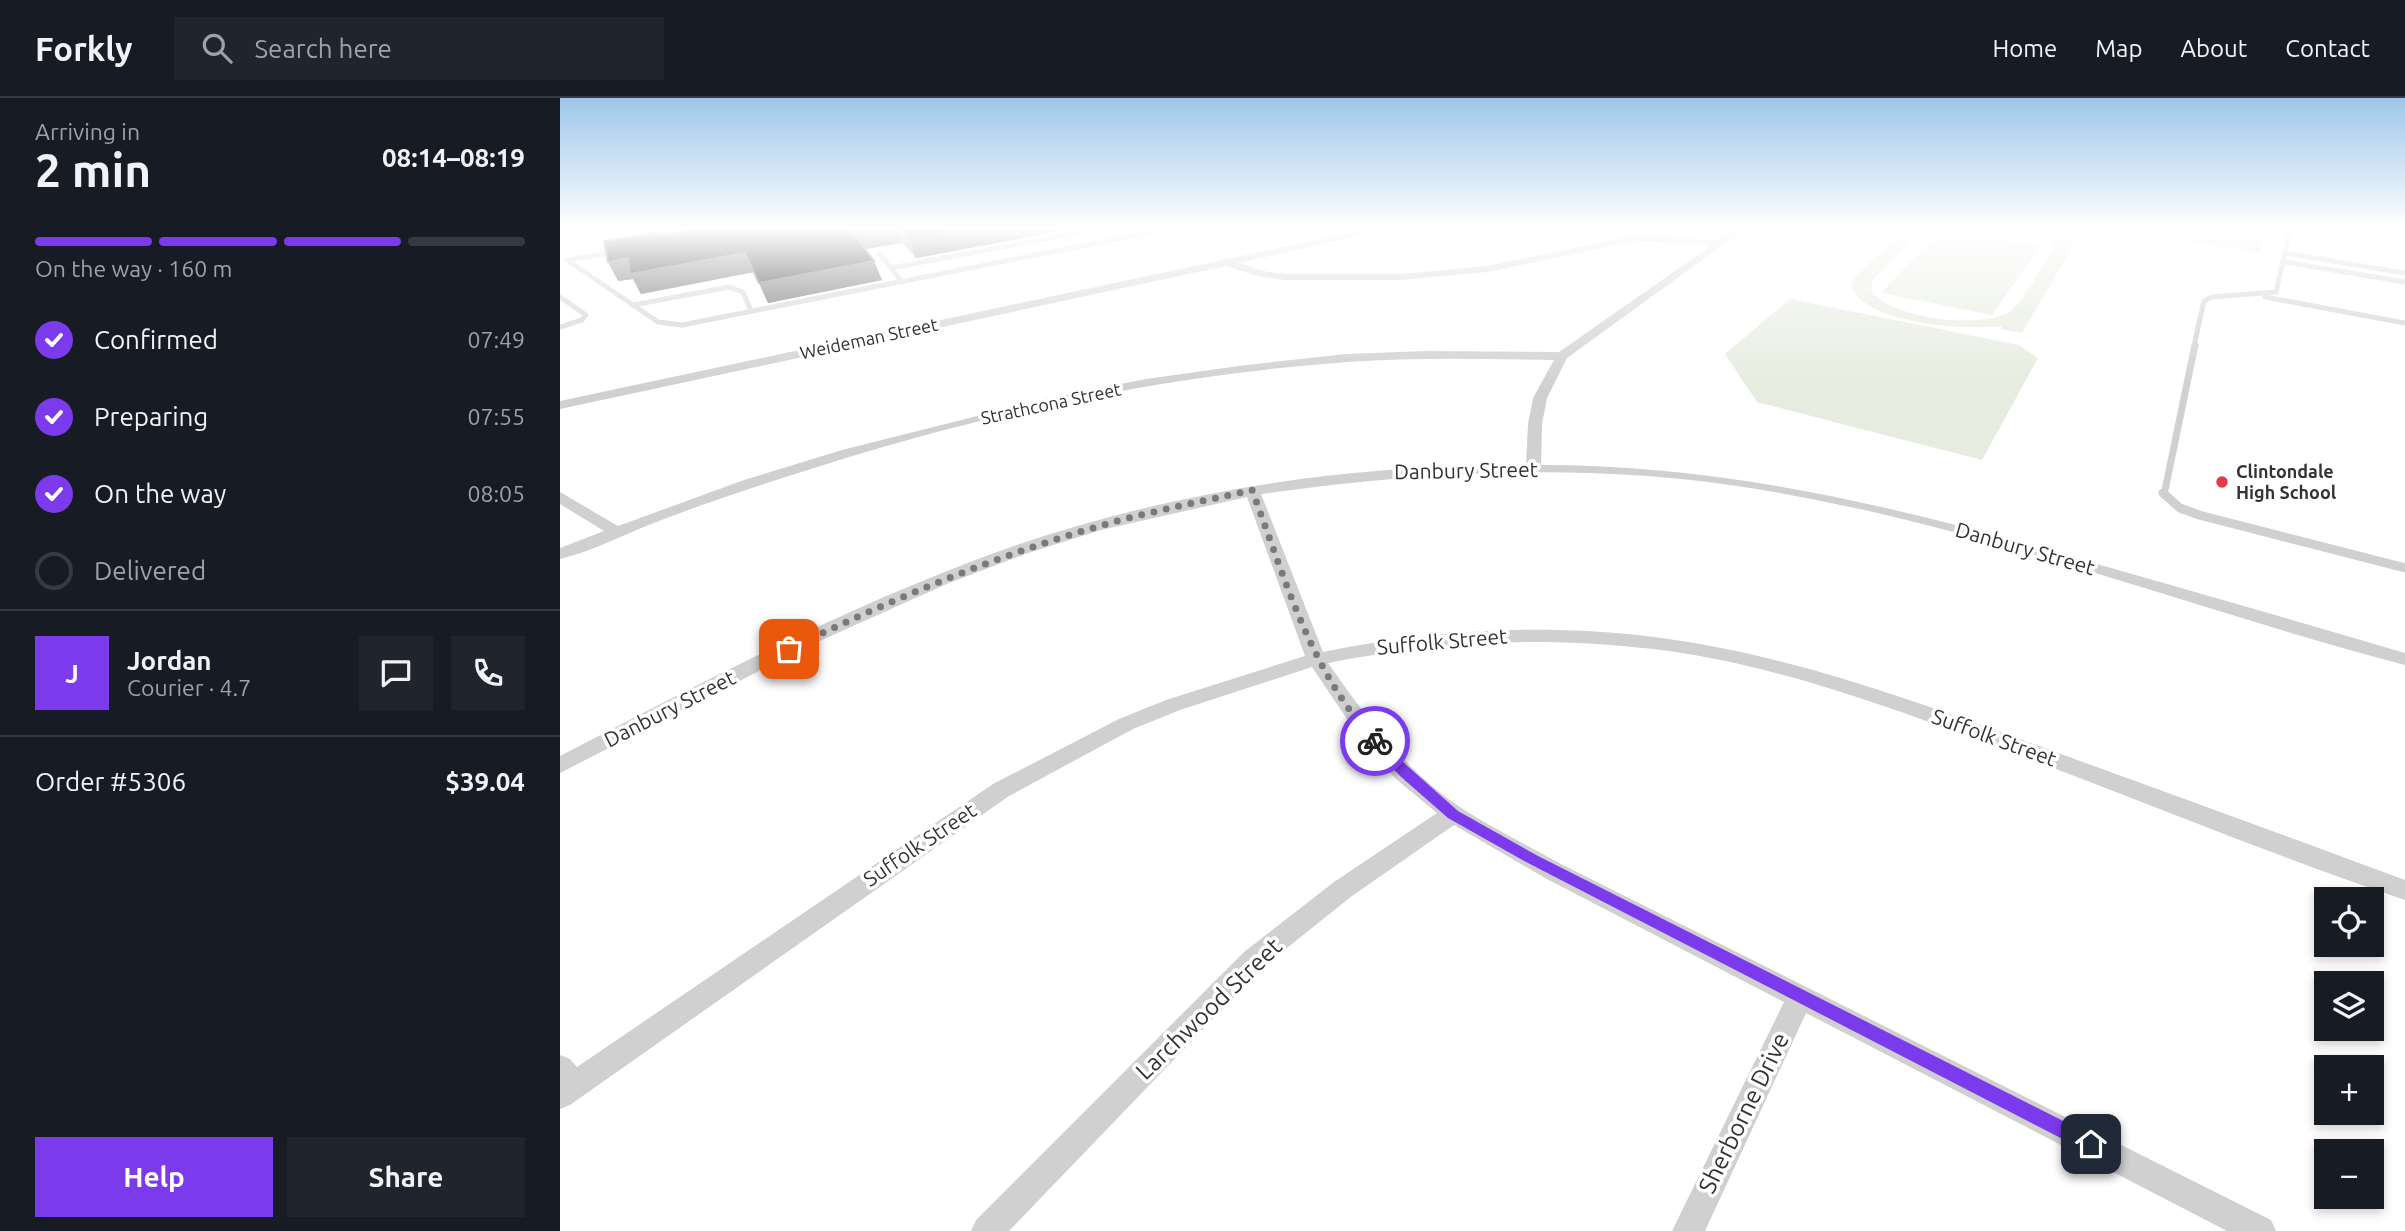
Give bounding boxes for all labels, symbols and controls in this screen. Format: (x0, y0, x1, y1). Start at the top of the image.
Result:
search box (174, 17, 664, 80)
icon: search (198, 29, 236, 67)
text: Forkly (35, 30, 132, 67)
text: Search here (254, 34, 392, 63)
text: Home (1992, 35, 2057, 62)
text: Map (2095, 35, 2142, 62)
text: About (2180, 35, 2247, 62)
text: Contact (2285, 35, 2370, 62)
text: Arriving in (35, 119, 140, 144)
text: 08:14–08:19 (382, 143, 525, 172)
text: 2 min (35, 144, 151, 196)
text: On the way · 160 m (35, 256, 232, 281)
street label: Weideman Street (798, 314, 940, 362)
icon: check (35, 321, 73, 359)
text: Confirmed (94, 325, 218, 354)
text: 07:49 (467, 327, 525, 352)
street label: Strathcona Street (979, 378, 1123, 428)
icon: check (35, 398, 73, 436)
text: Preparing (94, 402, 208, 431)
text: 07:55 (467, 404, 525, 429)
street label: Danbury Street (1394, 457, 1538, 483)
place label: Clintondale High School (2236, 461, 2337, 502)
marker: Clintondale High School (2214, 474, 2230, 490)
icon: check (35, 475, 73, 513)
text: On the way (94, 479, 226, 508)
text: 08:05 (467, 481, 525, 506)
street label: Danbury Street (1953, 517, 2098, 579)
text: Delivered (94, 556, 206, 585)
pin (759, 619, 819, 679)
street label: Suffolk Street (1376, 623, 1508, 659)
icon: bag (770, 630, 808, 668)
button: chat (359, 636, 433, 710)
button: phone (451, 636, 525, 710)
text: Jordan (127, 646, 212, 675)
text: J (65, 659, 79, 688)
street label: Danbury Street (600, 665, 739, 751)
text: Courier · 4.7 (127, 675, 251, 700)
street label: Suffolk Street (1929, 703, 2060, 771)
courier (1340, 706, 1410, 776)
icon: bike (1356, 722, 1394, 760)
text: Order #5306 (35, 767, 186, 796)
text: $39.04 (445, 767, 525, 796)
street label: Suffolk Street (859, 798, 980, 891)
map controls (2314, 887, 2384, 1209)
button: locate (2314, 887, 2384, 957)
street label: Larchwood Street (1130, 932, 1287, 1085)
button: layers (2314, 971, 2384, 1041)
street label: Sherborne Drive (1693, 1028, 1794, 1197)
button: + (2314, 1055, 2384, 1125)
pin (2061, 1114, 2121, 1174)
icon: home (2072, 1125, 2110, 1163)
button: Help (35, 1137, 273, 1217)
button: Share (287, 1137, 525, 1217)
button: − (2314, 1139, 2384, 1209)

